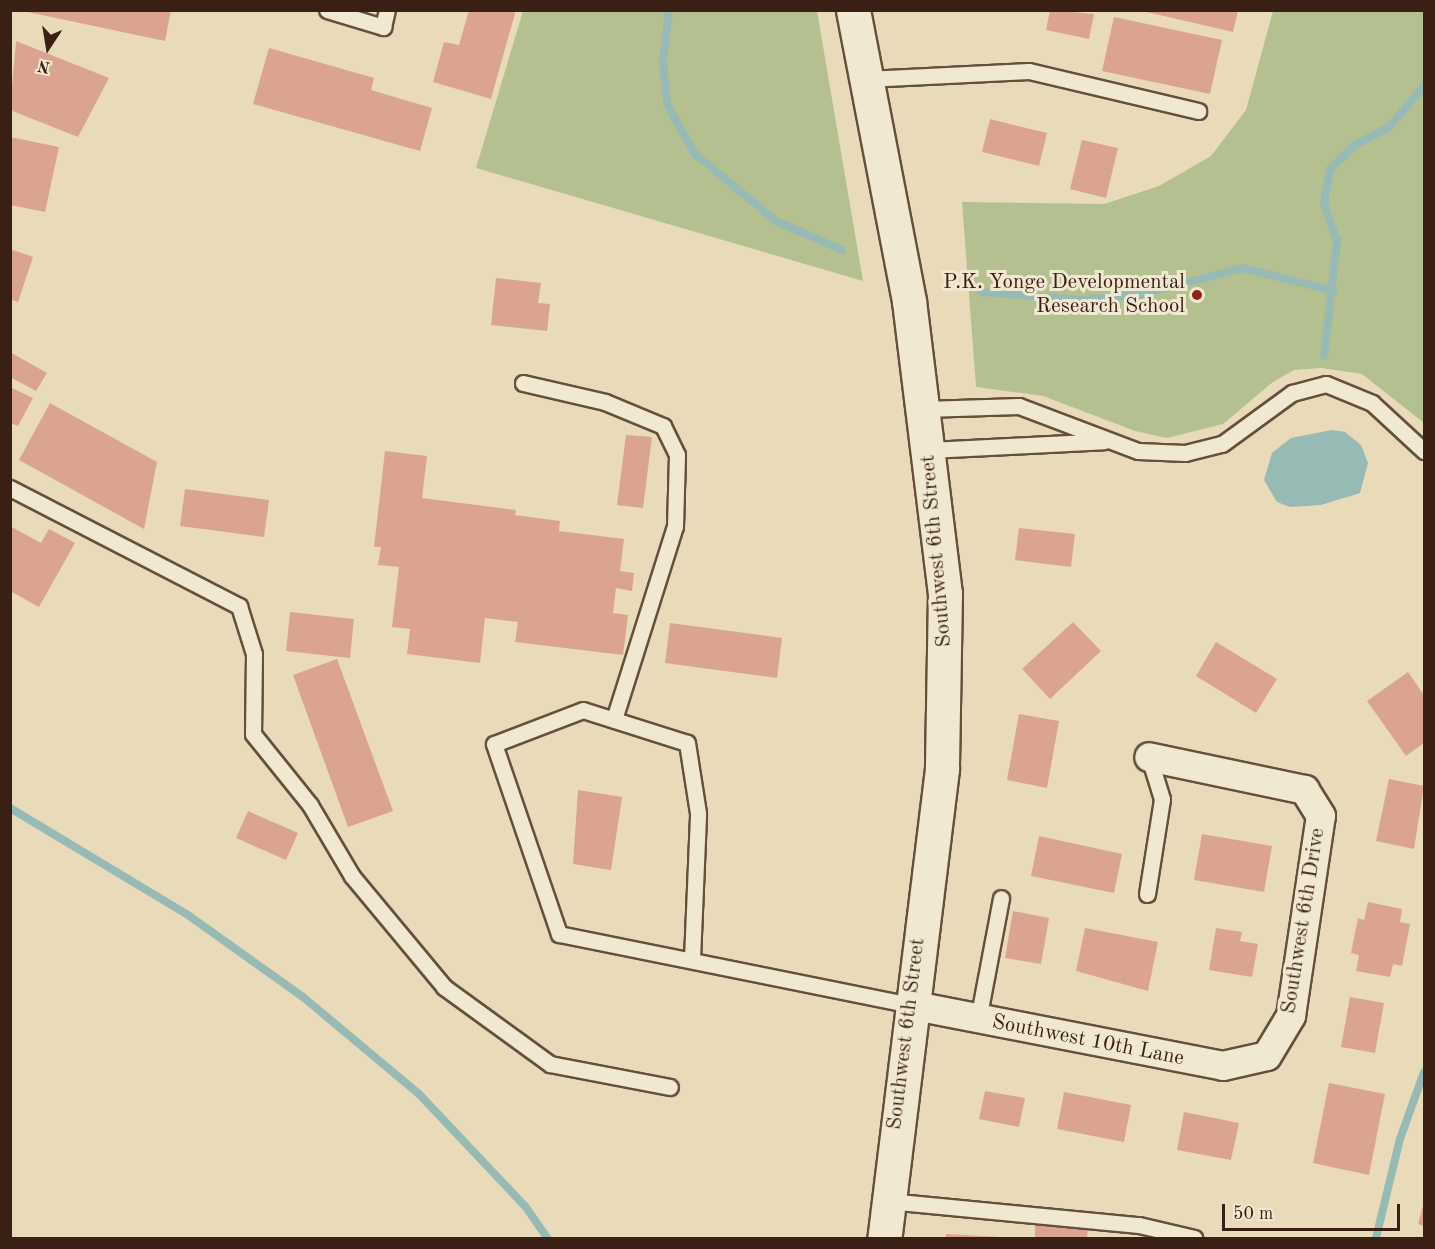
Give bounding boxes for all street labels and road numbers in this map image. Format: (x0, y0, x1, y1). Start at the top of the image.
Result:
street label: Southwest 6th Street (916, 454, 958, 648)
street label: Southwest 6th Drive (1277, 826, 1331, 1016)
street label: Southwest 6th Street (883, 937, 931, 1131)
street label: Southwest 10th Lane (990, 1010, 1186, 1072)

